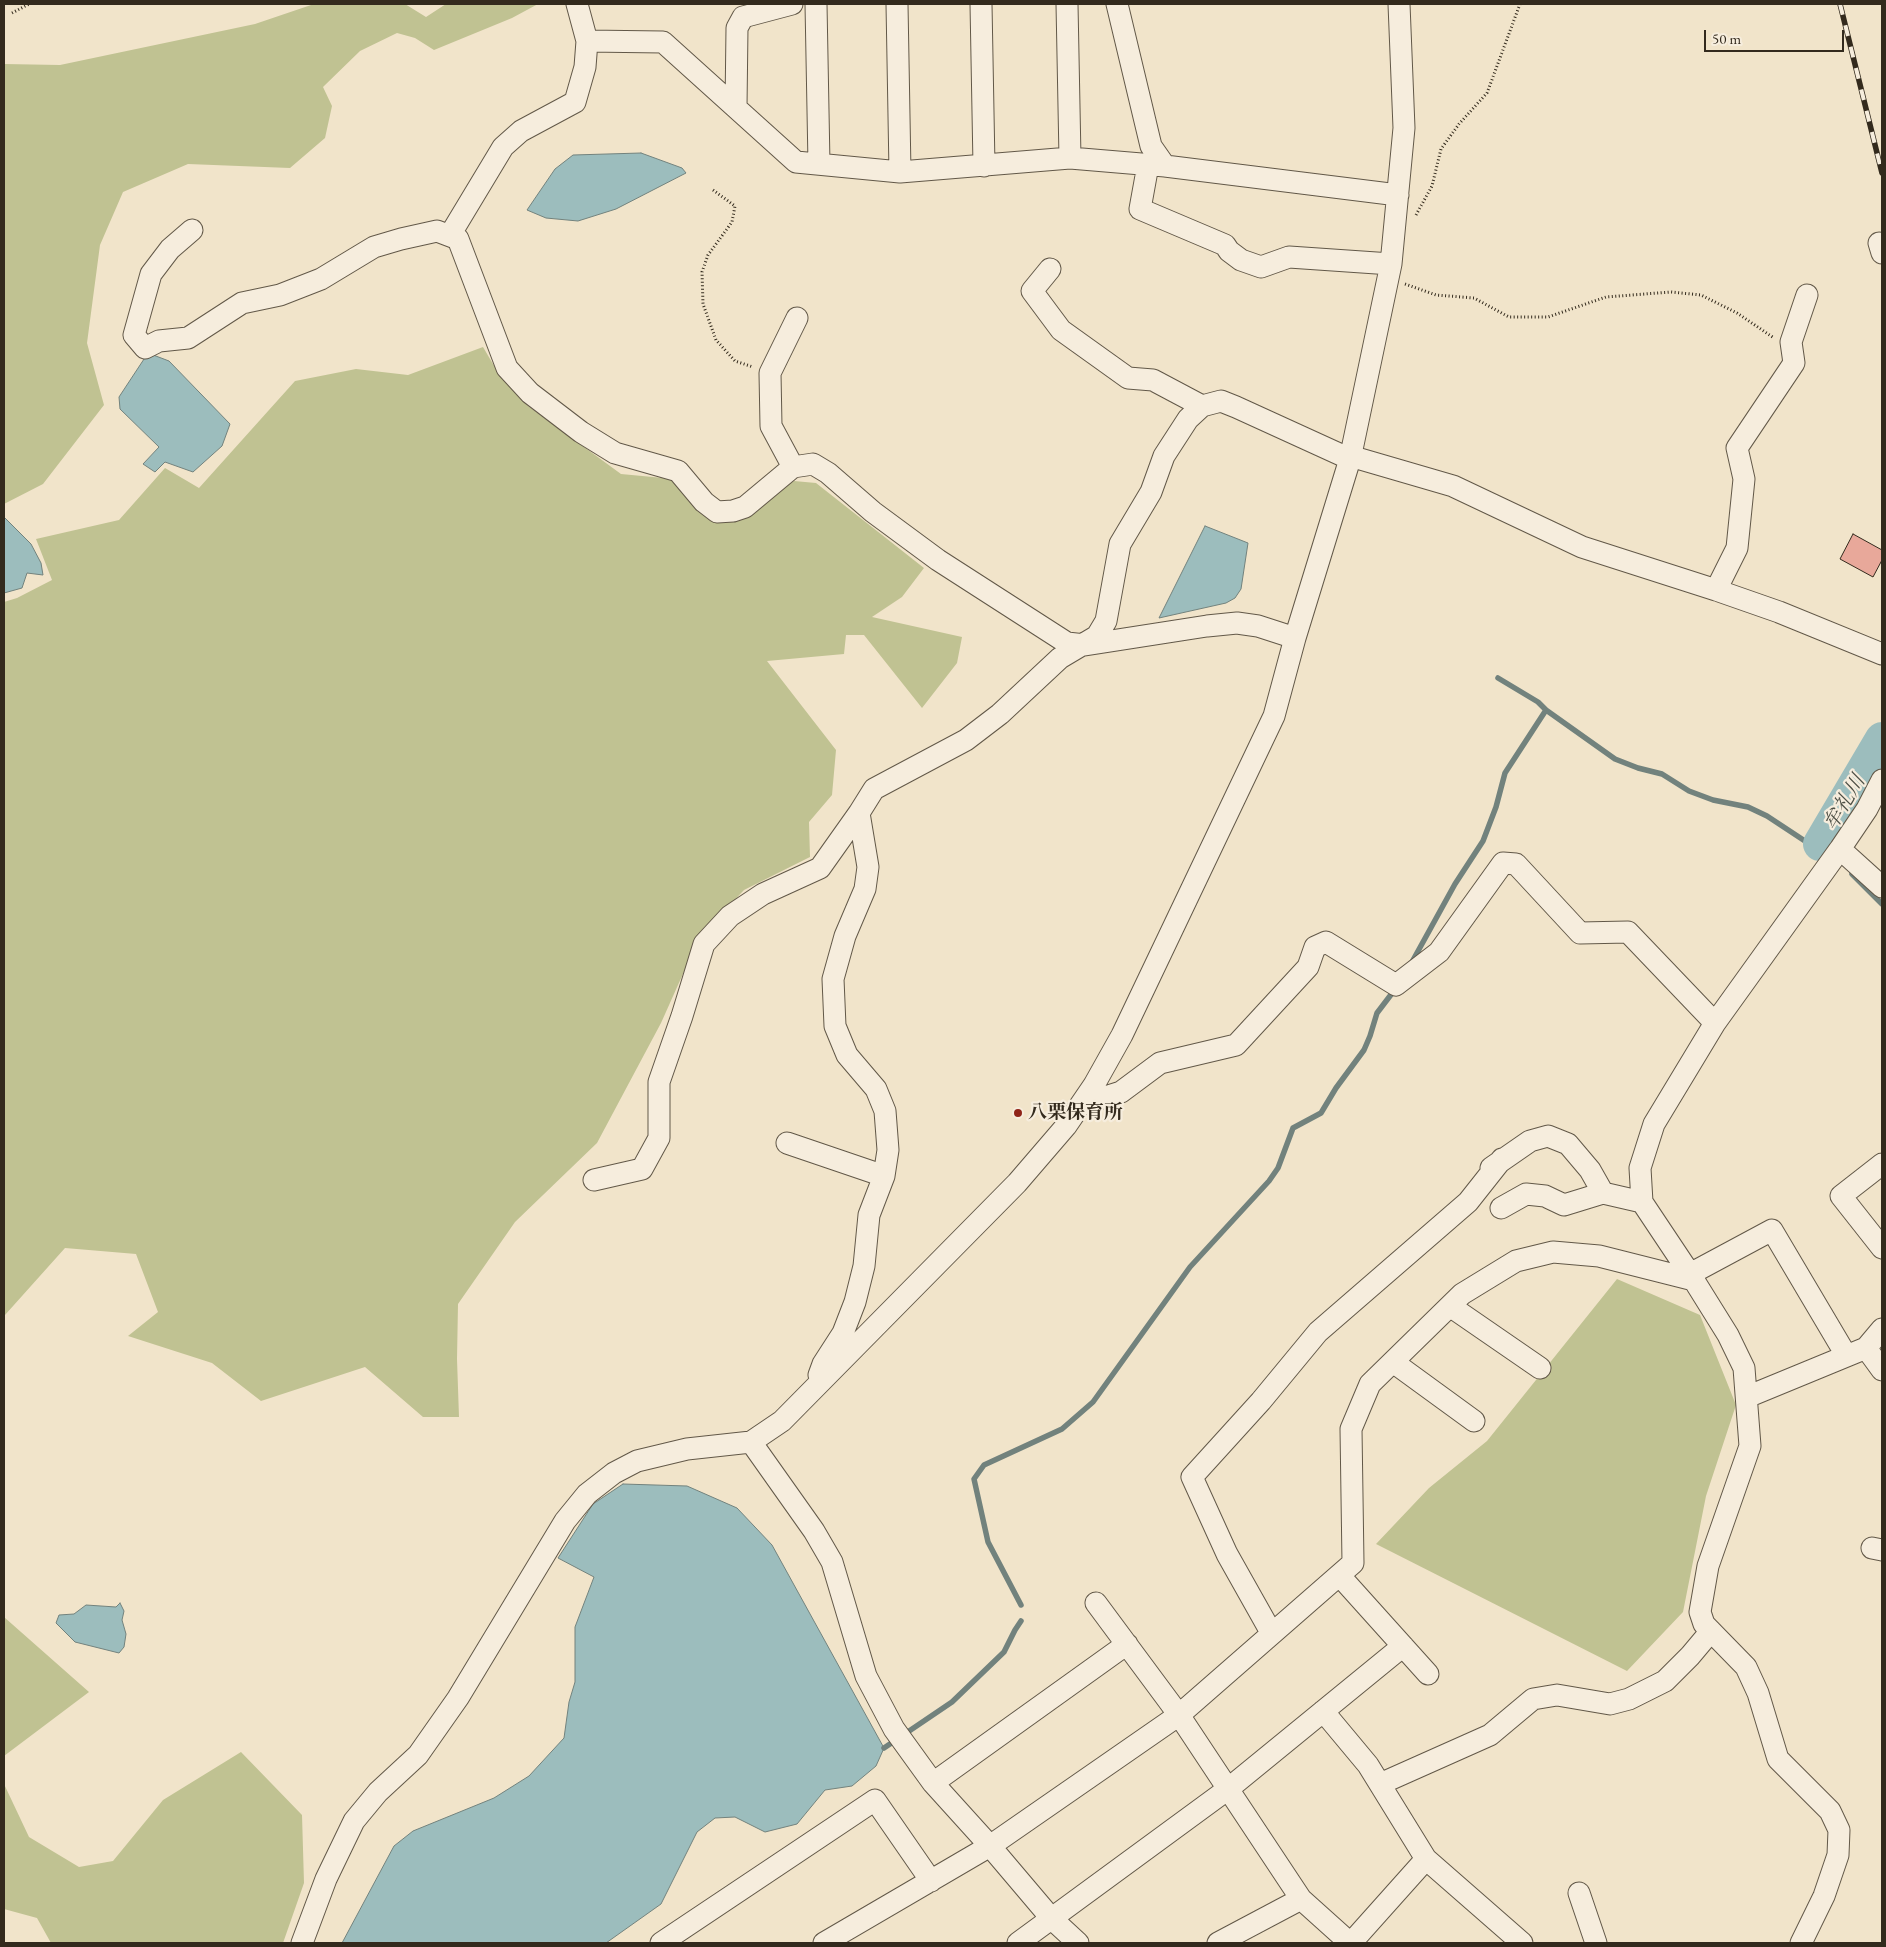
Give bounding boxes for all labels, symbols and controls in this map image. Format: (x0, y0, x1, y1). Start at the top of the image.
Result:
scale bar (1706, 20, 1846, 52)
text: 50 m (1712, 29, 1741, 48)
water label: 牟礼川 (1819, 771, 1871, 835)
place label: 八栗保育所 (1028, 1102, 1123, 1124)
marker: 八栗保育所 (1012, 1107, 1024, 1119)

